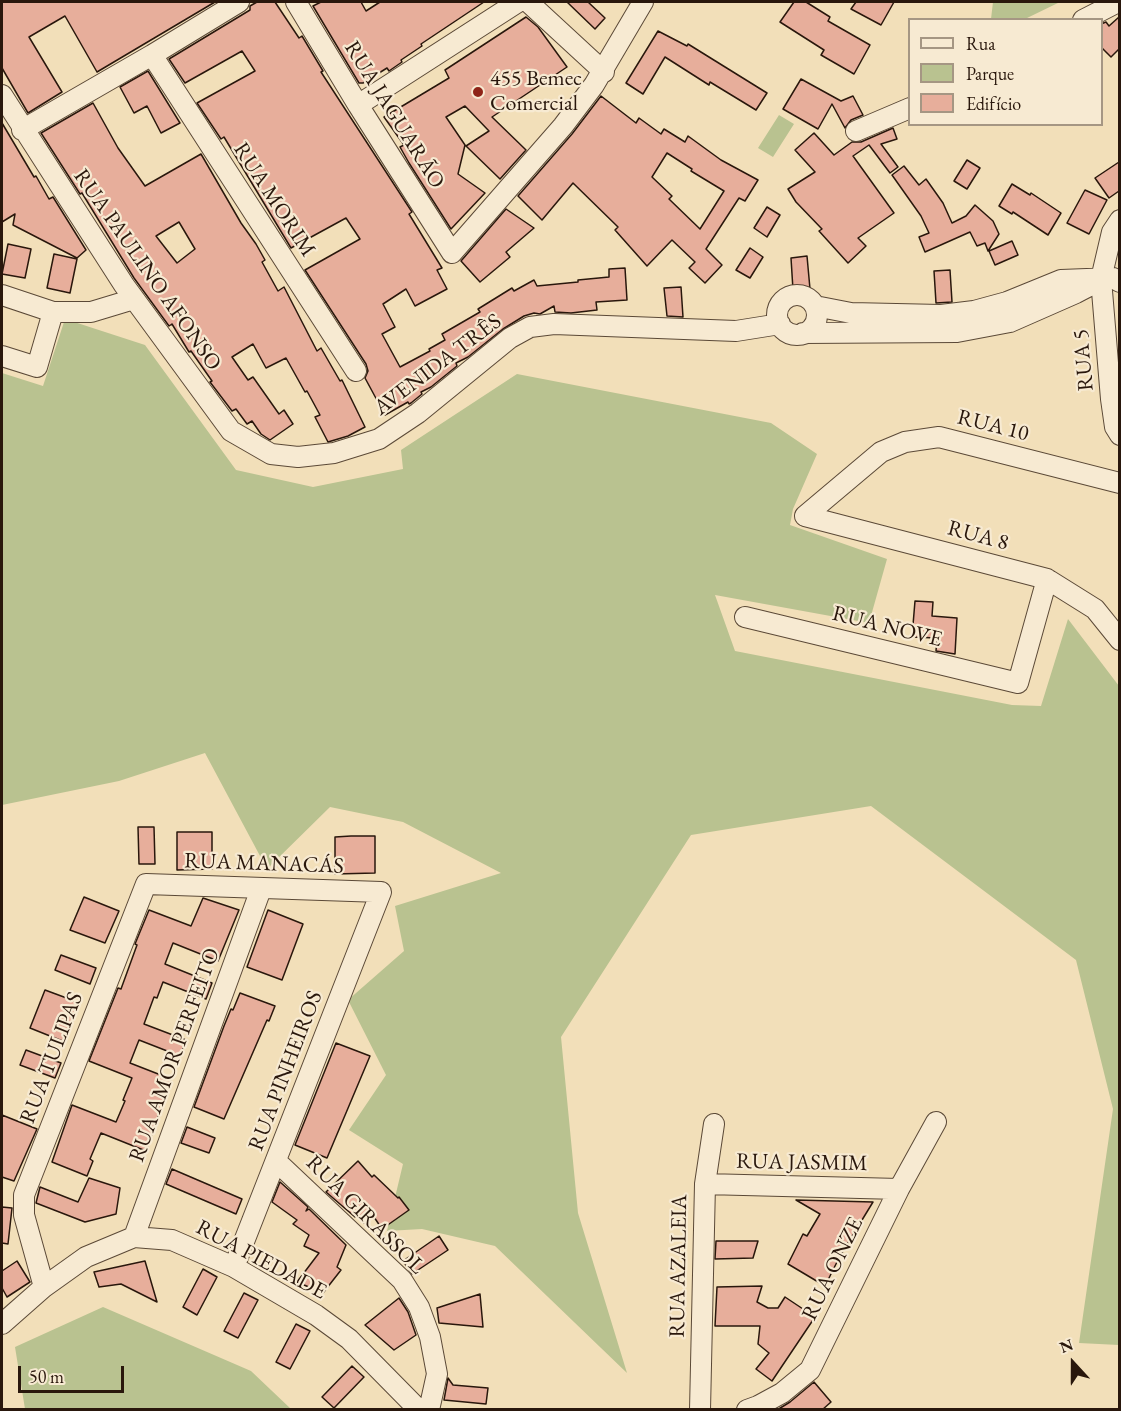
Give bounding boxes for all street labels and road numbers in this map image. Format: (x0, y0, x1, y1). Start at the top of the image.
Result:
street label: RUA JAGUARÃO (338, 36, 450, 194)
street label: RUA MORIM (227, 138, 321, 262)
street label: RUA PAULINO AFONSO (67, 164, 227, 376)
street label: AVENIDA TRÊS (369, 308, 507, 422)
street label: RUA 5 (1068, 328, 1100, 392)
street label: RUA 10 (955, 404, 1031, 448)
street label: RUA 8 (945, 515, 1011, 557)
street label: RUA NOVE (829, 601, 945, 653)
street label: RUA MANACÁS (184, 848, 344, 880)
street label: RUA AMOR PERFEITO (124, 944, 226, 1166)
street label: RUA PINHEIROS (243, 987, 329, 1155)
street label: RUA TULIPAS (15, 989, 89, 1127)
street label: RUA JASMIM (736, 1149, 868, 1177)
street label: RUA GIRASSOL (300, 1150, 430, 1280)
street label: RUA AZALEIA (665, 1194, 693, 1338)
street label: RUA ONZE (797, 1213, 869, 1325)
street label: RUA PIEDADE (191, 1215, 331, 1305)

